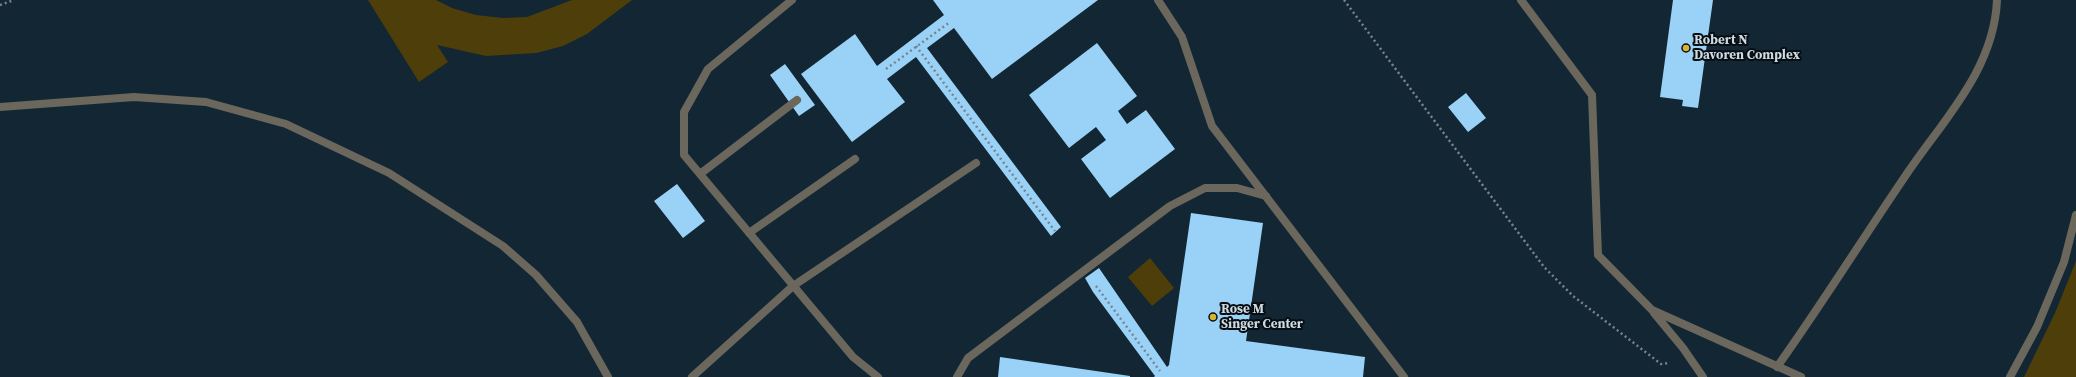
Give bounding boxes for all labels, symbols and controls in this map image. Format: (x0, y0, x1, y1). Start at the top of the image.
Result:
place label: Robert N Davoren Complex (1694, 33, 1800, 64)
marker: Robert N Davoren Complex (1681, 43, 1691, 53)
place label: Rose M Singer Center (1221, 302, 1303, 333)
marker: Rose M Singer Center (1208, 312, 1218, 322)

